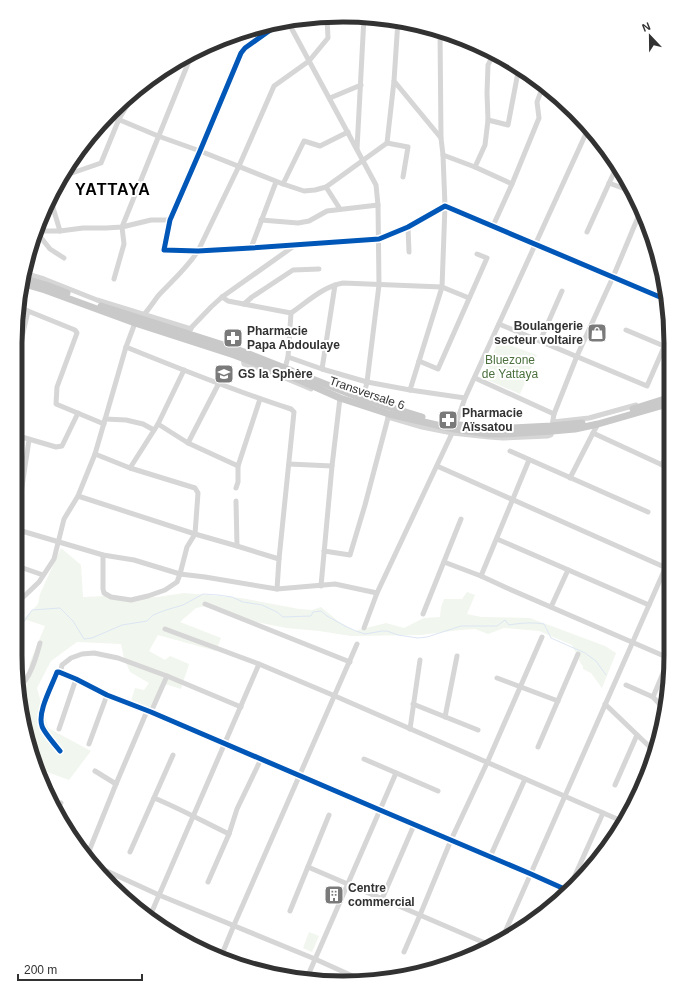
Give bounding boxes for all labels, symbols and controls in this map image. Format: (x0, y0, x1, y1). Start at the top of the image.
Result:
north arrow (630, 16, 670, 56)
text: N (640, 20, 652, 34)
district label: YATTAYA (75, 181, 151, 198)
place label: Boulangerie secteur voltaire (494, 319, 583, 347)
shop icon: Boulangerie secteur voltaire (586, 322, 608, 344)
place label: Pharmacie Papa Abdoulaye (247, 324, 340, 352)
pharmacy icon: Pharmacie Papa Abdoulaye (222, 327, 244, 349)
park label: Bluezone de Yattaya (482, 353, 538, 381)
school or university icon: GS la Sphère (213, 363, 235, 385)
place label: GS la Sphère (238, 367, 313, 381)
street label: Transversale 6 (327, 374, 407, 413)
place label: Pharmacie Aïssatou (462, 406, 523, 434)
pharmacy icon: Pharmacie Aïssatou (437, 409, 459, 431)
place label: Centre commercial (348, 881, 415, 909)
building icon: Centre commercial (323, 884, 345, 906)
scale bar (18, 956, 142, 982)
text: 200 m (24, 963, 57, 977)

